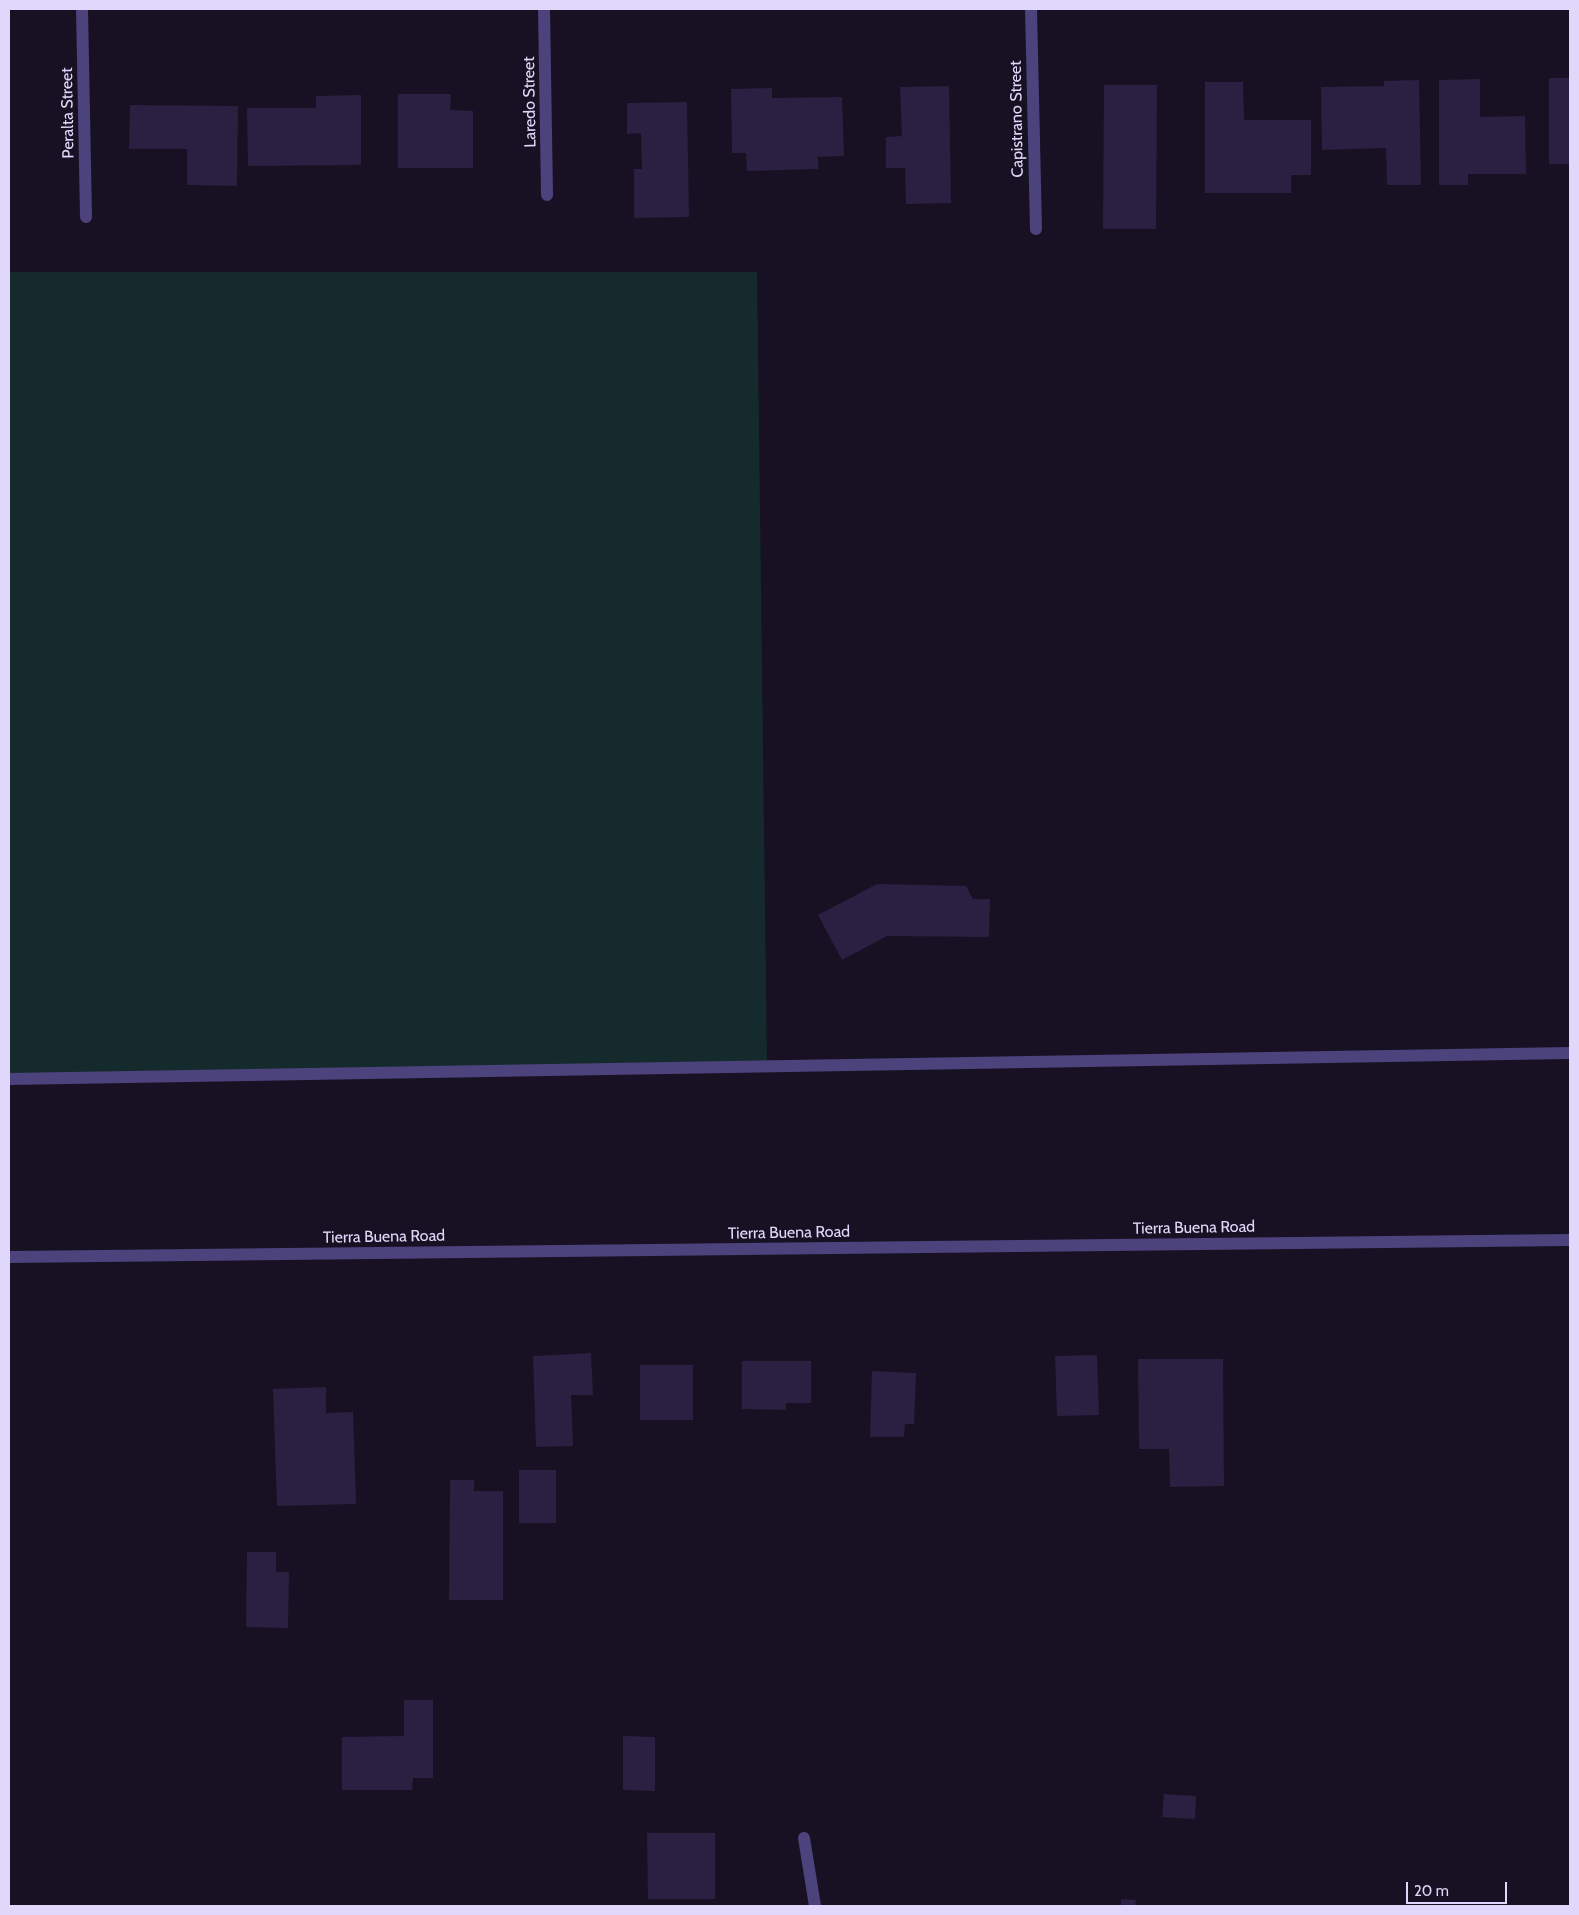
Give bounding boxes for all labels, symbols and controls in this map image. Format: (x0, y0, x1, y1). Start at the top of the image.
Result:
street label: Laredo Street (520, 56, 540, 148)
street label: Capistrano Street (1006, 60, 1028, 178)
street label: Peralta Street (58, 67, 78, 159)
street label: Tierra Buena Road (1133, 1217, 1255, 1239)
street label: Tierra Buena Road (728, 1222, 850, 1244)
street label: Tierra Buena Road (323, 1226, 445, 1248)
scale bar (1409, 1872, 1510, 1904)
text: 20 m (1414, 1882, 1449, 1900)

